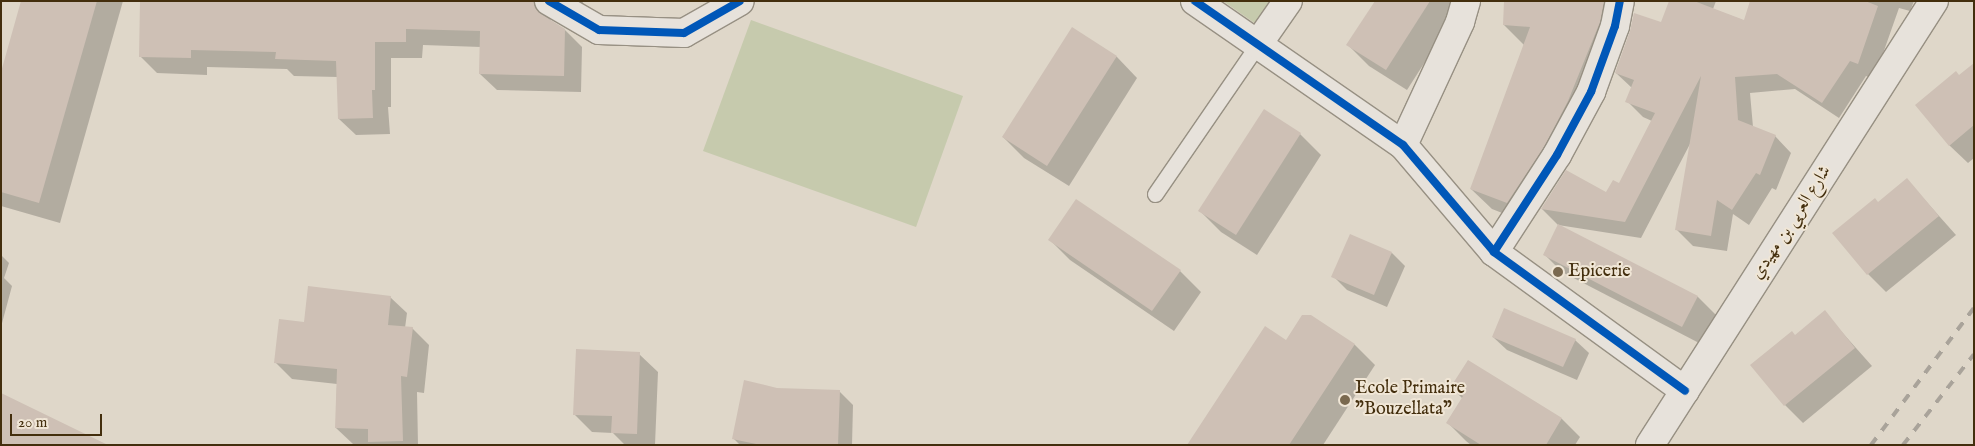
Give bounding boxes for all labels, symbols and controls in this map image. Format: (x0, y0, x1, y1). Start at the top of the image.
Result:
street label: ﺷﺍﺭﻉ ﺍﻟﻌﺮﺑﻲ ﺑﻦ ﻣﻬﻴﺩﻱ (1747, 162, 1837, 284)
place label: Epicerie (1568, 261, 1630, 283)
marker: Epicerie (1552, 266, 1564, 278)
place label: Ecole Primaire "Bouzellata" (1355, 379, 1465, 422)
marker: Ecole Primaire "Bouzellata" (1339, 394, 1351, 406)
scale bar (12, 404, 105, 436)
text: 20 m (18, 413, 47, 432)

